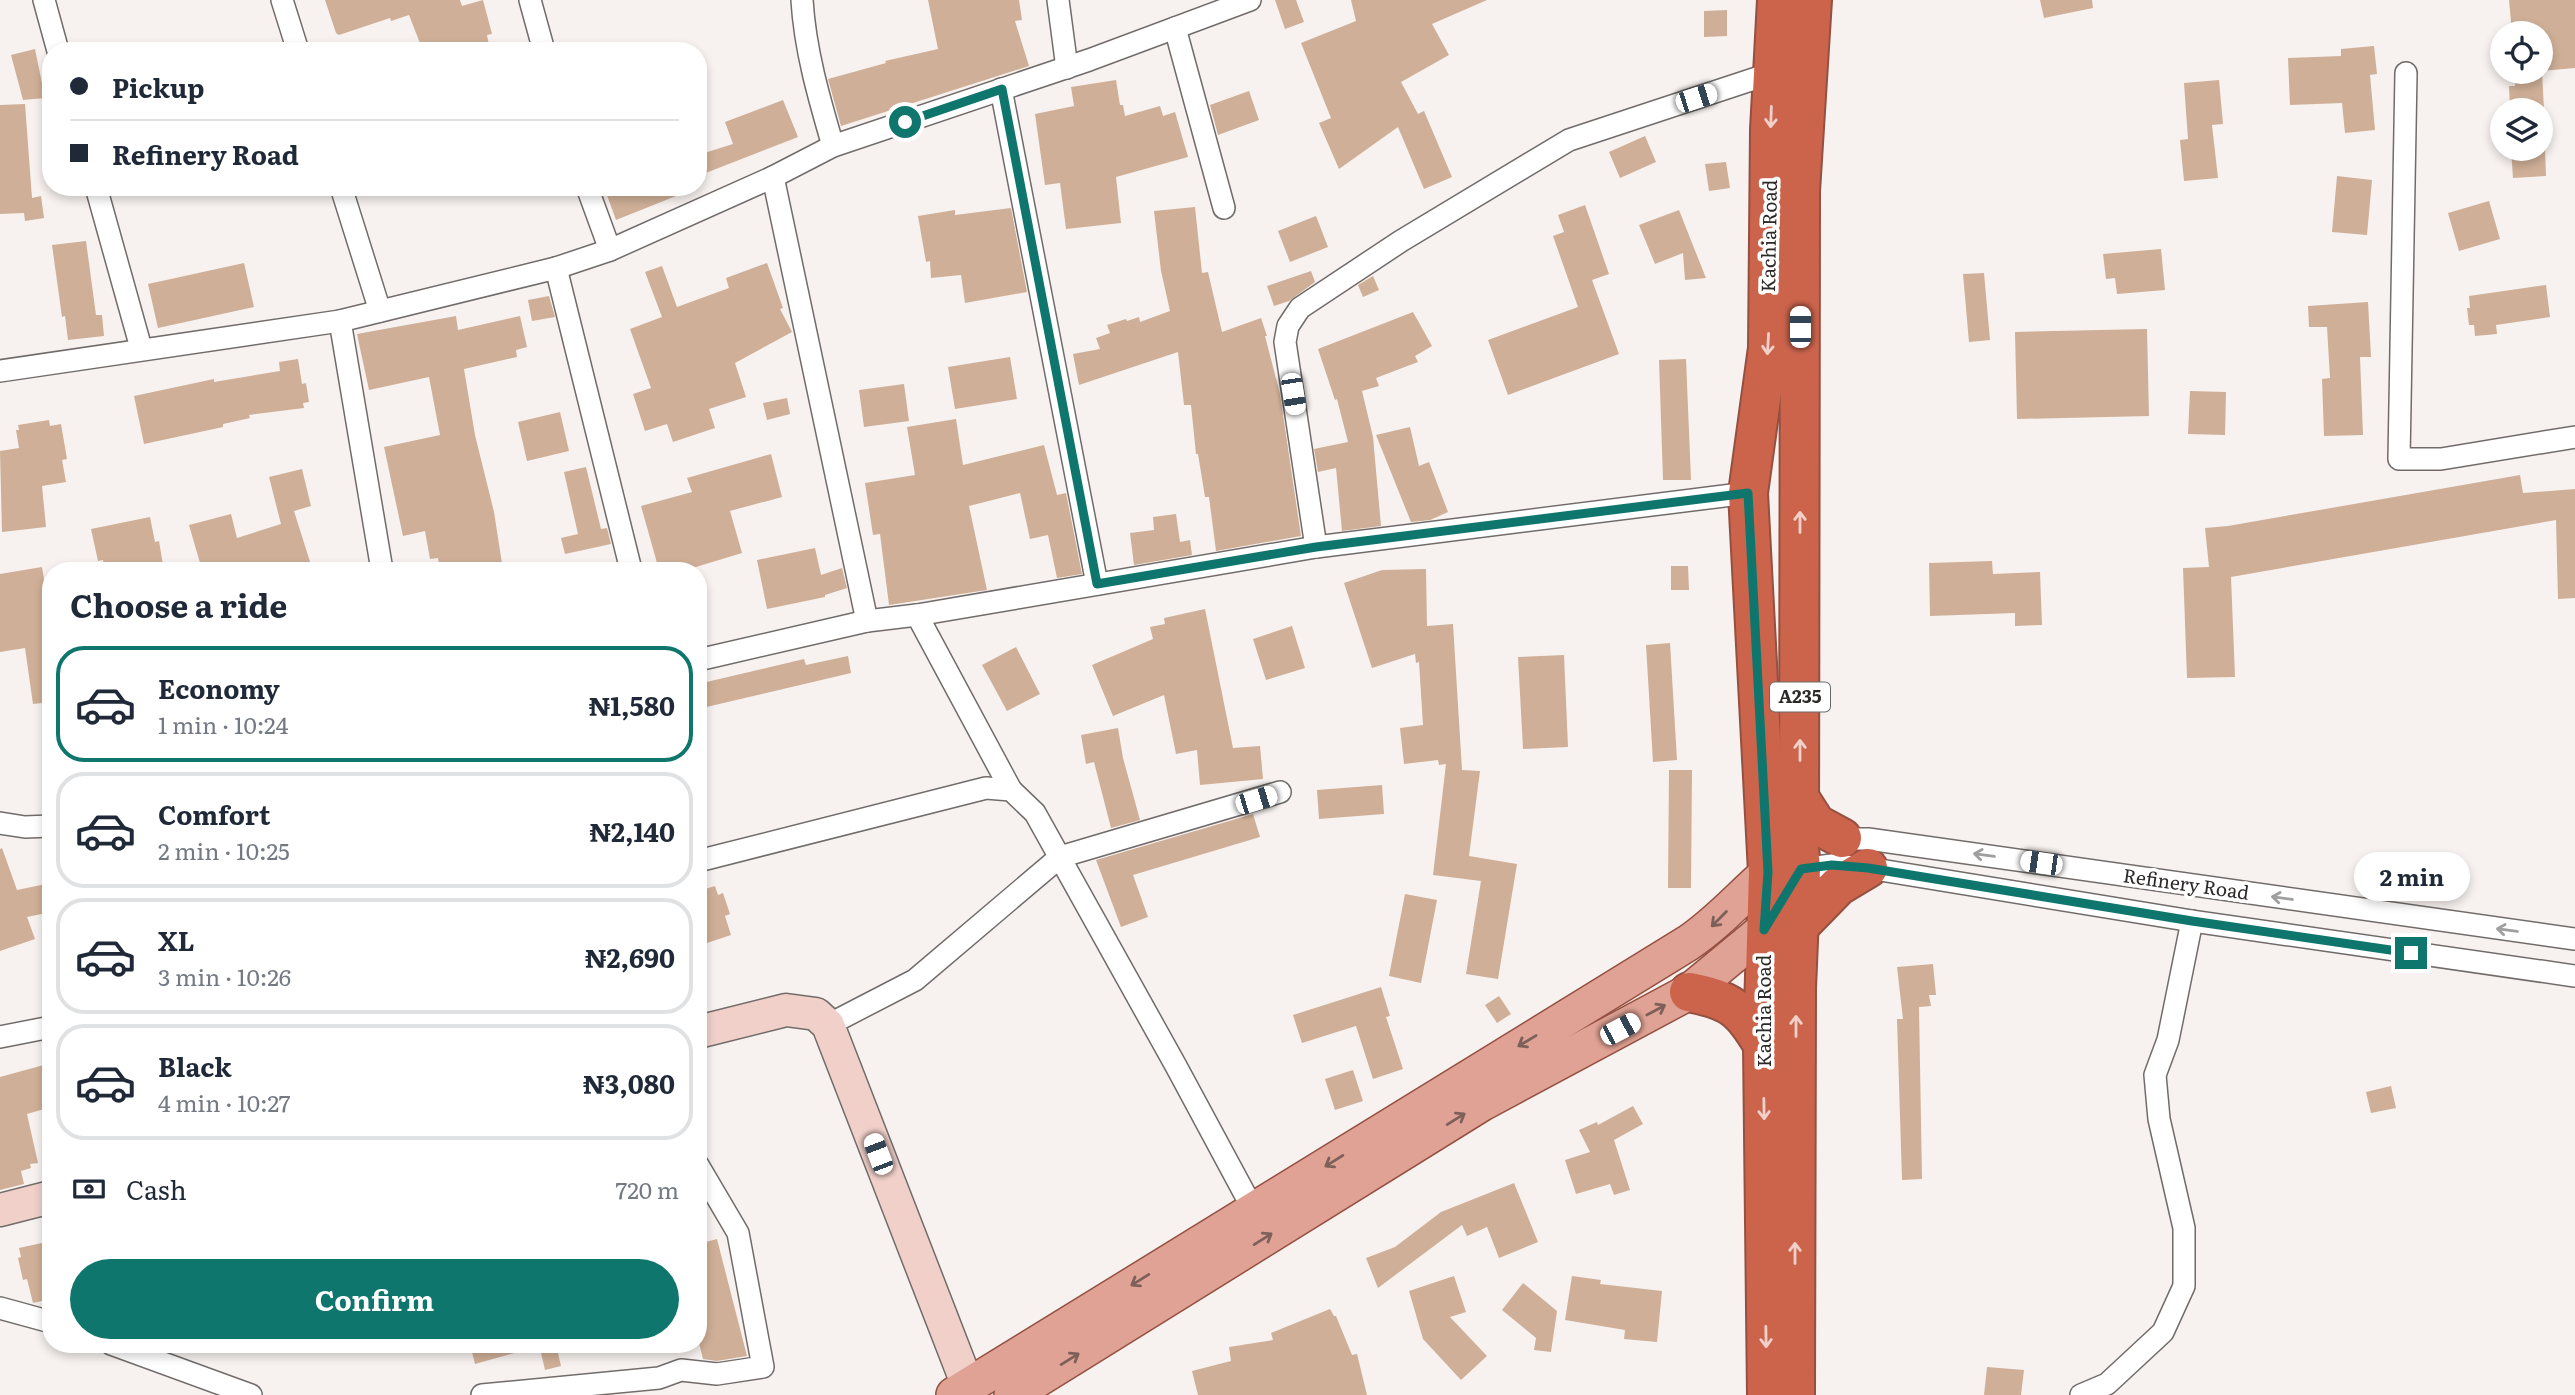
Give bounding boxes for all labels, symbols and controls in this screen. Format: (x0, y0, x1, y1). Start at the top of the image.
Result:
map controls (2490, 21, 2553, 161)
button: locate (2490, 21, 2553, 84)
text: Pickup (112, 67, 204, 106)
car (1673, 82, 1720, 114)
button: layers (2490, 98, 2553, 161)
one-way arrow (1764, 105, 1777, 128)
route start (889, 106, 921, 138)
text: Refinery Road (112, 134, 299, 173)
street label: Kachia Road (1753, 179, 1783, 292)
car (1790, 306, 1811, 348)
one-way arrow (1761, 333, 1774, 356)
car (1280, 372, 1307, 416)
one-way arrow (1793, 511, 1807, 534)
text: Choose a ride (70, 580, 287, 628)
text: Economy (158, 668, 280, 707)
icon: car (74, 673, 137, 736)
road number: A235 (1770, 682, 1830, 712)
text: ₦1,580 (588, 685, 675, 724)
text: 1 min · 10:24 (158, 707, 288, 741)
one-way arrow (1793, 738, 1807, 761)
car (1233, 784, 1280, 816)
text: Comfort (158, 794, 270, 833)
icon: car (74, 799, 137, 862)
text: ₦2,140 (589, 811, 675, 850)
text: 2 min · 10:25 (158, 833, 290, 867)
one-way arrow (1973, 849, 1996, 862)
car (2019, 850, 2064, 876)
callout: 2 min (2353, 852, 2469, 900)
text: 2 min (2380, 859, 2444, 893)
street label: Refinery Road (2121, 860, 2251, 906)
one-way arrow (2271, 891, 2294, 904)
one-way arrow (1710, 911, 1727, 928)
text: XL (158, 920, 195, 959)
one-way arrow (2497, 923, 2519, 936)
icon: car (74, 925, 137, 988)
text: ₦2,690 (585, 937, 675, 976)
route end (2395, 937, 2427, 969)
street label: Kachia Road (1749, 954, 1777, 1067)
text: 3 min · 10:26 (158, 959, 291, 993)
one-way arrow (1645, 1003, 1666, 1016)
car (1597, 1010, 1644, 1048)
one-way arrow (1789, 1015, 1803, 1038)
one-way arrow (1518, 1035, 1538, 1049)
text: Black (158, 1046, 232, 1085)
icon: car (74, 1051, 137, 1114)
text: ₦3,080 (583, 1063, 675, 1102)
text: 4 min · 10:27 (158, 1085, 291, 1119)
one-way arrow (1757, 1097, 1771, 1120)
one-way arrow (1446, 1112, 1466, 1126)
car (861, 1131, 896, 1177)
one-way arrow (1324, 1154, 1344, 1168)
text: Cash (126, 1169, 187, 1208)
icon: cash (70, 1170, 108, 1208)
text: 720 m (615, 1172, 679, 1206)
one-way arrow (1253, 1232, 1273, 1246)
one-way arrow (1788, 1242, 1802, 1265)
button: Confirm (70, 1259, 679, 1339)
one-way arrow (1131, 1273, 1150, 1288)
one-way arrow (1759, 1325, 1773, 1348)
one-way arrow (1059, 1352, 1079, 1366)

